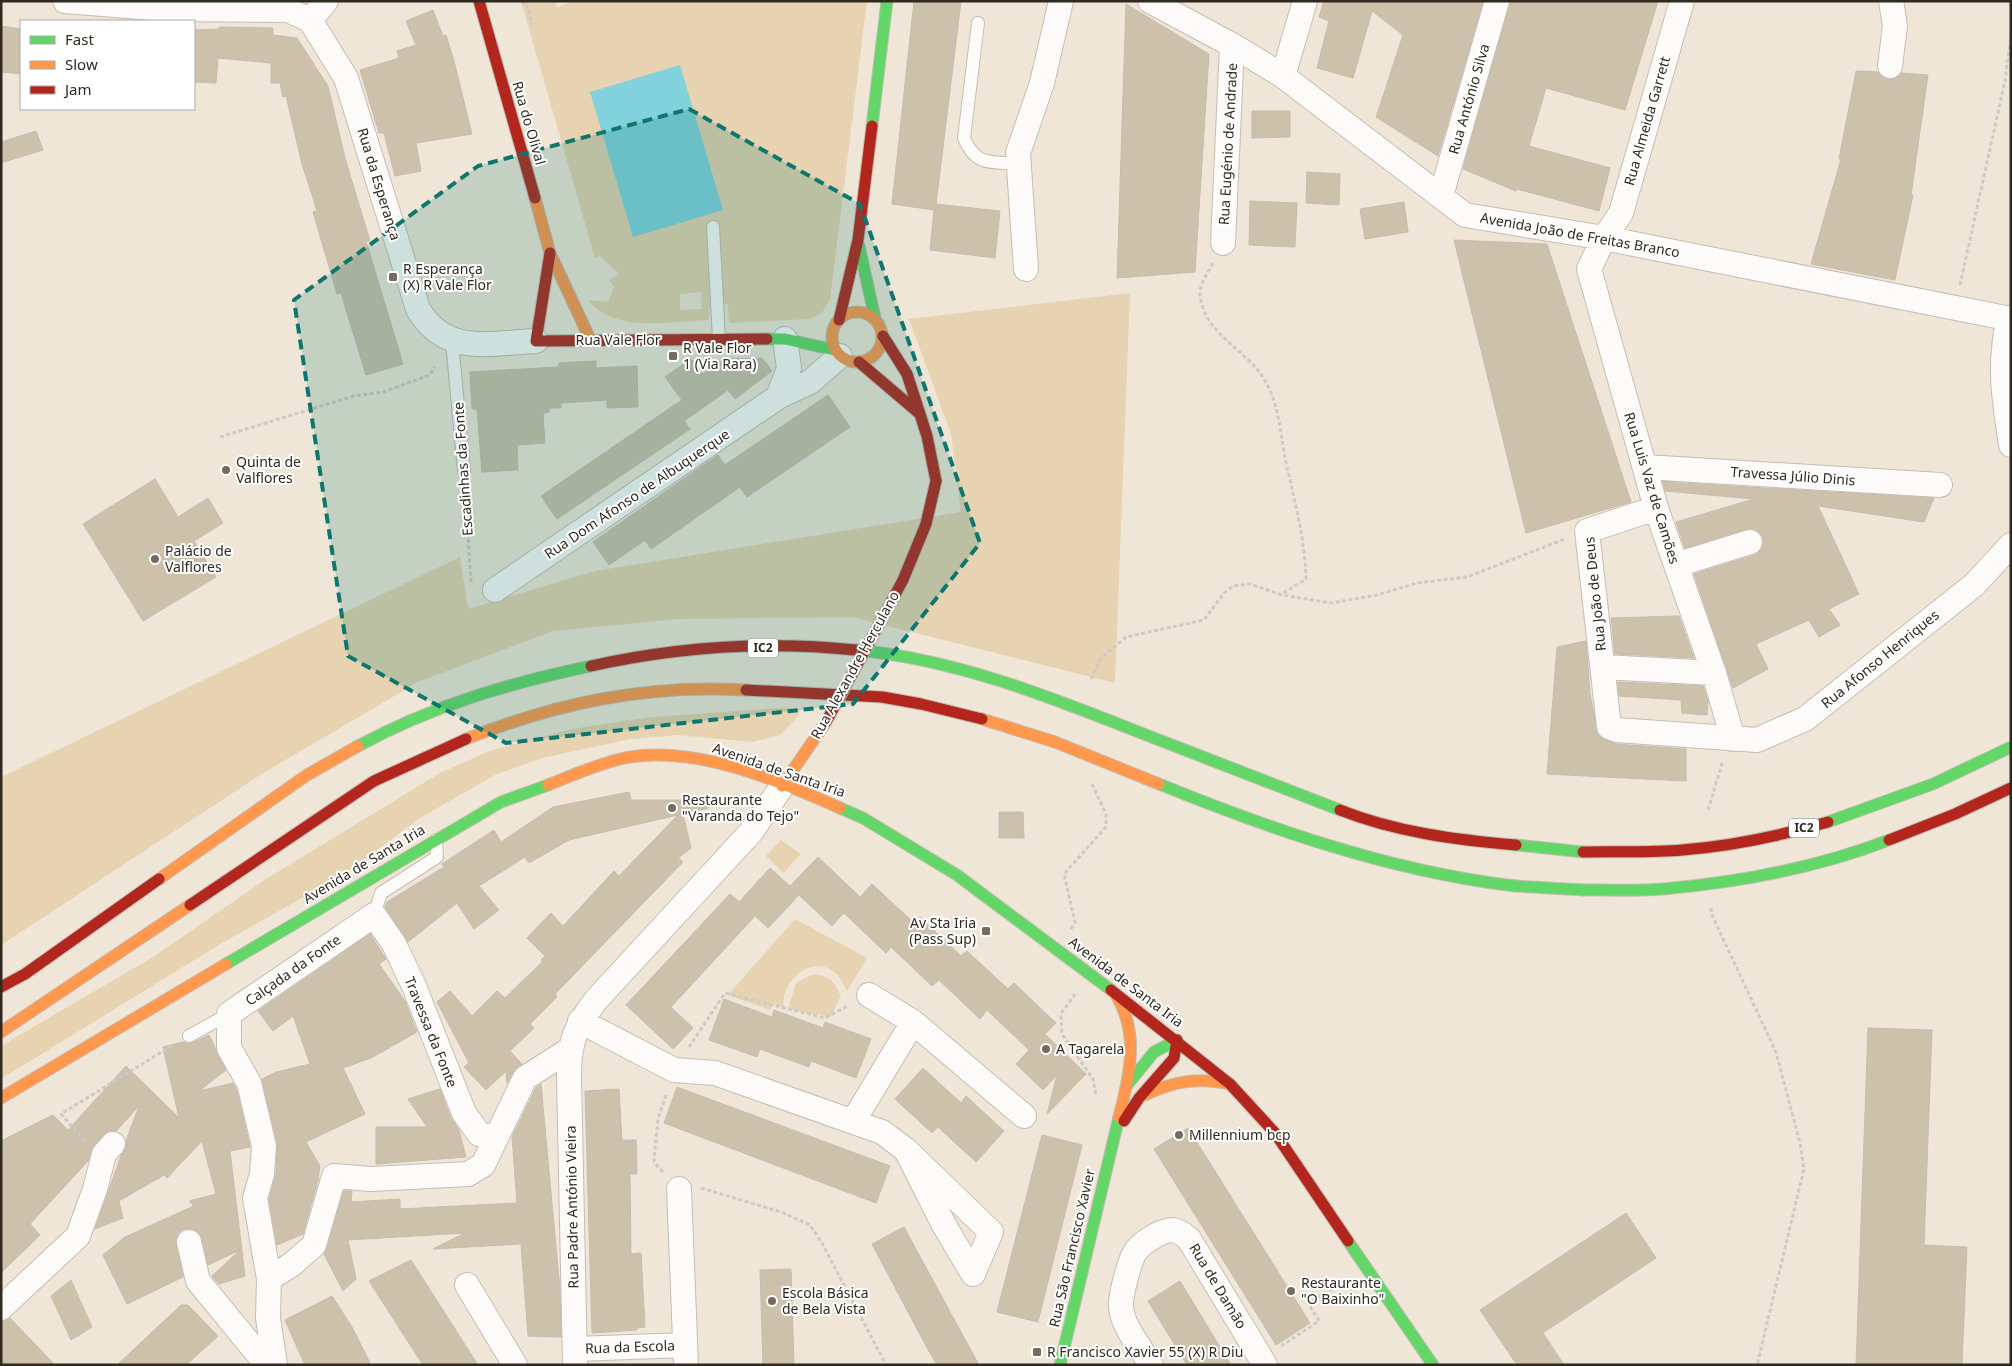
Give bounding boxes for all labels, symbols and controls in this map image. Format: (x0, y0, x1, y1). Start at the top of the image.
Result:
legend (20, 20, 195, 110)
text: Fast (65, 29, 94, 49)
street label: Rua António Silva (1444, 41, 1493, 156)
text: Slow (65, 54, 98, 74)
street label: Rua Almeida Garrett (1619, 54, 1674, 188)
street label: Rua Eugénio de Andrade (1214, 62, 1241, 226)
text: Jam (63, 79, 92, 99)
street label: Rua do Olival (508, 79, 551, 167)
street label: Rua da Esperança (353, 125, 406, 242)
street label: Avenida João de Freitas Branco (1479, 208, 1681, 261)
place label: R Esperança (X) R Vale Flor (403, 259, 492, 294)
marker: R Esperança (X) R Vale Flor (387, 271, 399, 283)
street label: Rua Vale Flor (575, 330, 661, 349)
place label: R Vale Flor 1 (Via Rara) (683, 338, 756, 373)
marker: R Vale Flor 1 (Via Rara) (667, 350, 679, 362)
street label: Escadinhas da Fonte (448, 401, 477, 537)
street label: Rua Luis Vaz de Camões (1620, 410, 1685, 566)
street label: Rua Dom Afonso de Albuquerque (540, 424, 733, 563)
place label: Quinta de Valflores (236, 452, 301, 487)
street label: Travessa Júlio Dinis (1730, 462, 1856, 489)
marker: Quinta de Valflores (220, 464, 232, 476)
street label: Rua João de Deus (1579, 536, 1610, 652)
place label: Palácio de Valflores (165, 541, 232, 576)
marker: Palácio de Valflores (149, 553, 161, 565)
street label: Rua Alexandre Herculano (806, 587, 903, 742)
street label: Rua Afonso Henriques (1817, 605, 1943, 712)
road number: IC2 (748, 638, 778, 658)
street label: Avenida de Santa Iria (710, 738, 848, 801)
place label: Restaurante "Varanda do Tejo" (682, 790, 799, 825)
marker: Restaurante "Varanda do Tejo" (666, 802, 678, 814)
road number: IC2 (1789, 818, 1819, 838)
street label: Avenida de Santa Iria (299, 820, 428, 908)
place label: Av Sta Iria (Pass Sup) (909, 913, 976, 948)
marker: Av Sta Iria (Pass Sup) (980, 925, 992, 937)
street label: Calçada da Fonte (241, 930, 344, 1010)
street label: Avenida de Santa Iria (1065, 932, 1188, 1031)
street label: Travessa da Fonte (401, 974, 462, 1090)
place label: A Tagarela (1056, 1039, 1124, 1058)
marker: A Tagarela (1040, 1043, 1052, 1055)
street label: Rua Padre António Vieira (561, 1125, 582, 1289)
place label: Millennium bcp (1189, 1125, 1291, 1144)
marker: Millennium bcp (1173, 1129, 1185, 1141)
street label: Rua São Francisco Xavier (1044, 1167, 1099, 1329)
street label: Rua de Damão (1185, 1239, 1251, 1332)
place label: Restaurante "O Baixinho" (1301, 1273, 1384, 1308)
place label: Escola Básica de Bela Vista (782, 1283, 869, 1318)
marker: Restaurante "O Baixinho" (1285, 1285, 1297, 1297)
marker: Escola Básica de Bela Vista (766, 1295, 778, 1307)
street label: Rua da Escola (585, 1335, 675, 1358)
place label: R Francisco Xavier 55 (X) R Diu (1047, 1342, 1243, 1361)
marker: R Francisco Xavier 55 (X) R Diu (1031, 1346, 1043, 1358)

